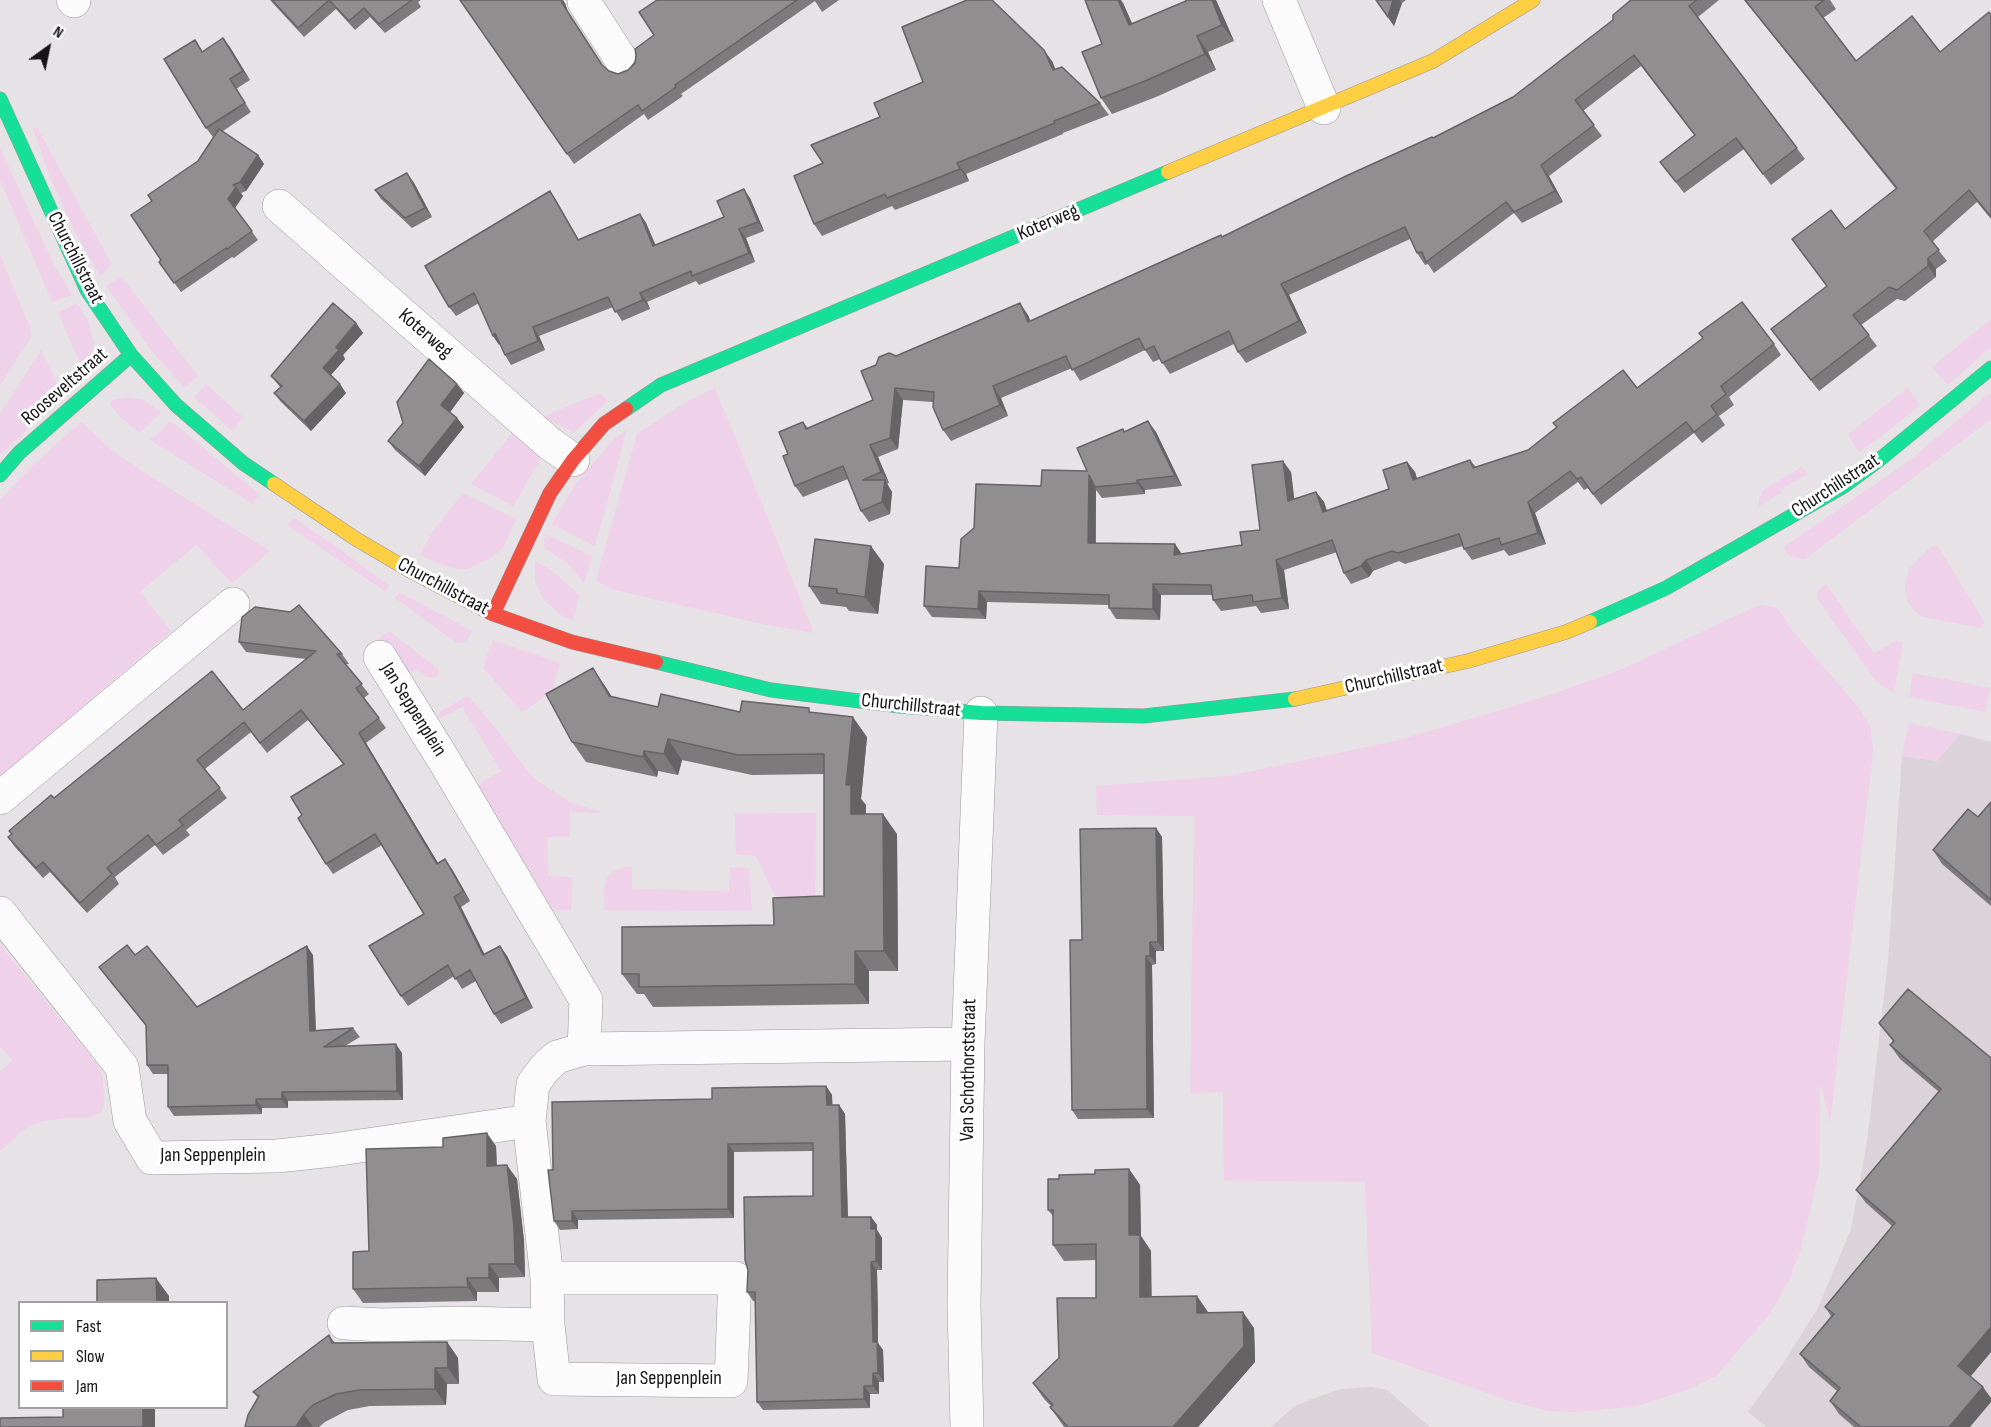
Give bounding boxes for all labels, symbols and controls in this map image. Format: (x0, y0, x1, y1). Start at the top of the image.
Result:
north arrow (18, 18, 78, 78)
text: N (49, 22, 67, 43)
street label: Koterweg (1014, 199, 1082, 247)
street label: Churchillstraat (42, 208, 108, 308)
street label: Koterweg (393, 304, 457, 364)
street label: Rooseveltstraat (17, 343, 113, 431)
street label: Churchillstraat (1788, 449, 1884, 523)
street label: Churchillstraat (393, 553, 493, 621)
street label: Churchillstraat (1343, 654, 1445, 700)
street label: Jan Seppenplein (375, 659, 451, 761)
street label: Churchillstraat (860, 689, 962, 723)
street label: Van Schothorststraat (956, 998, 982, 1142)
street label: Jan Seppenplein (160, 1144, 266, 1168)
legend (18, 1301, 228, 1409)
text: Fast (76, 1316, 101, 1337)
text: Slow (76, 1346, 105, 1367)
street label: Jan Seppenplein (616, 1367, 722, 1391)
text: Jam (76, 1376, 98, 1397)

